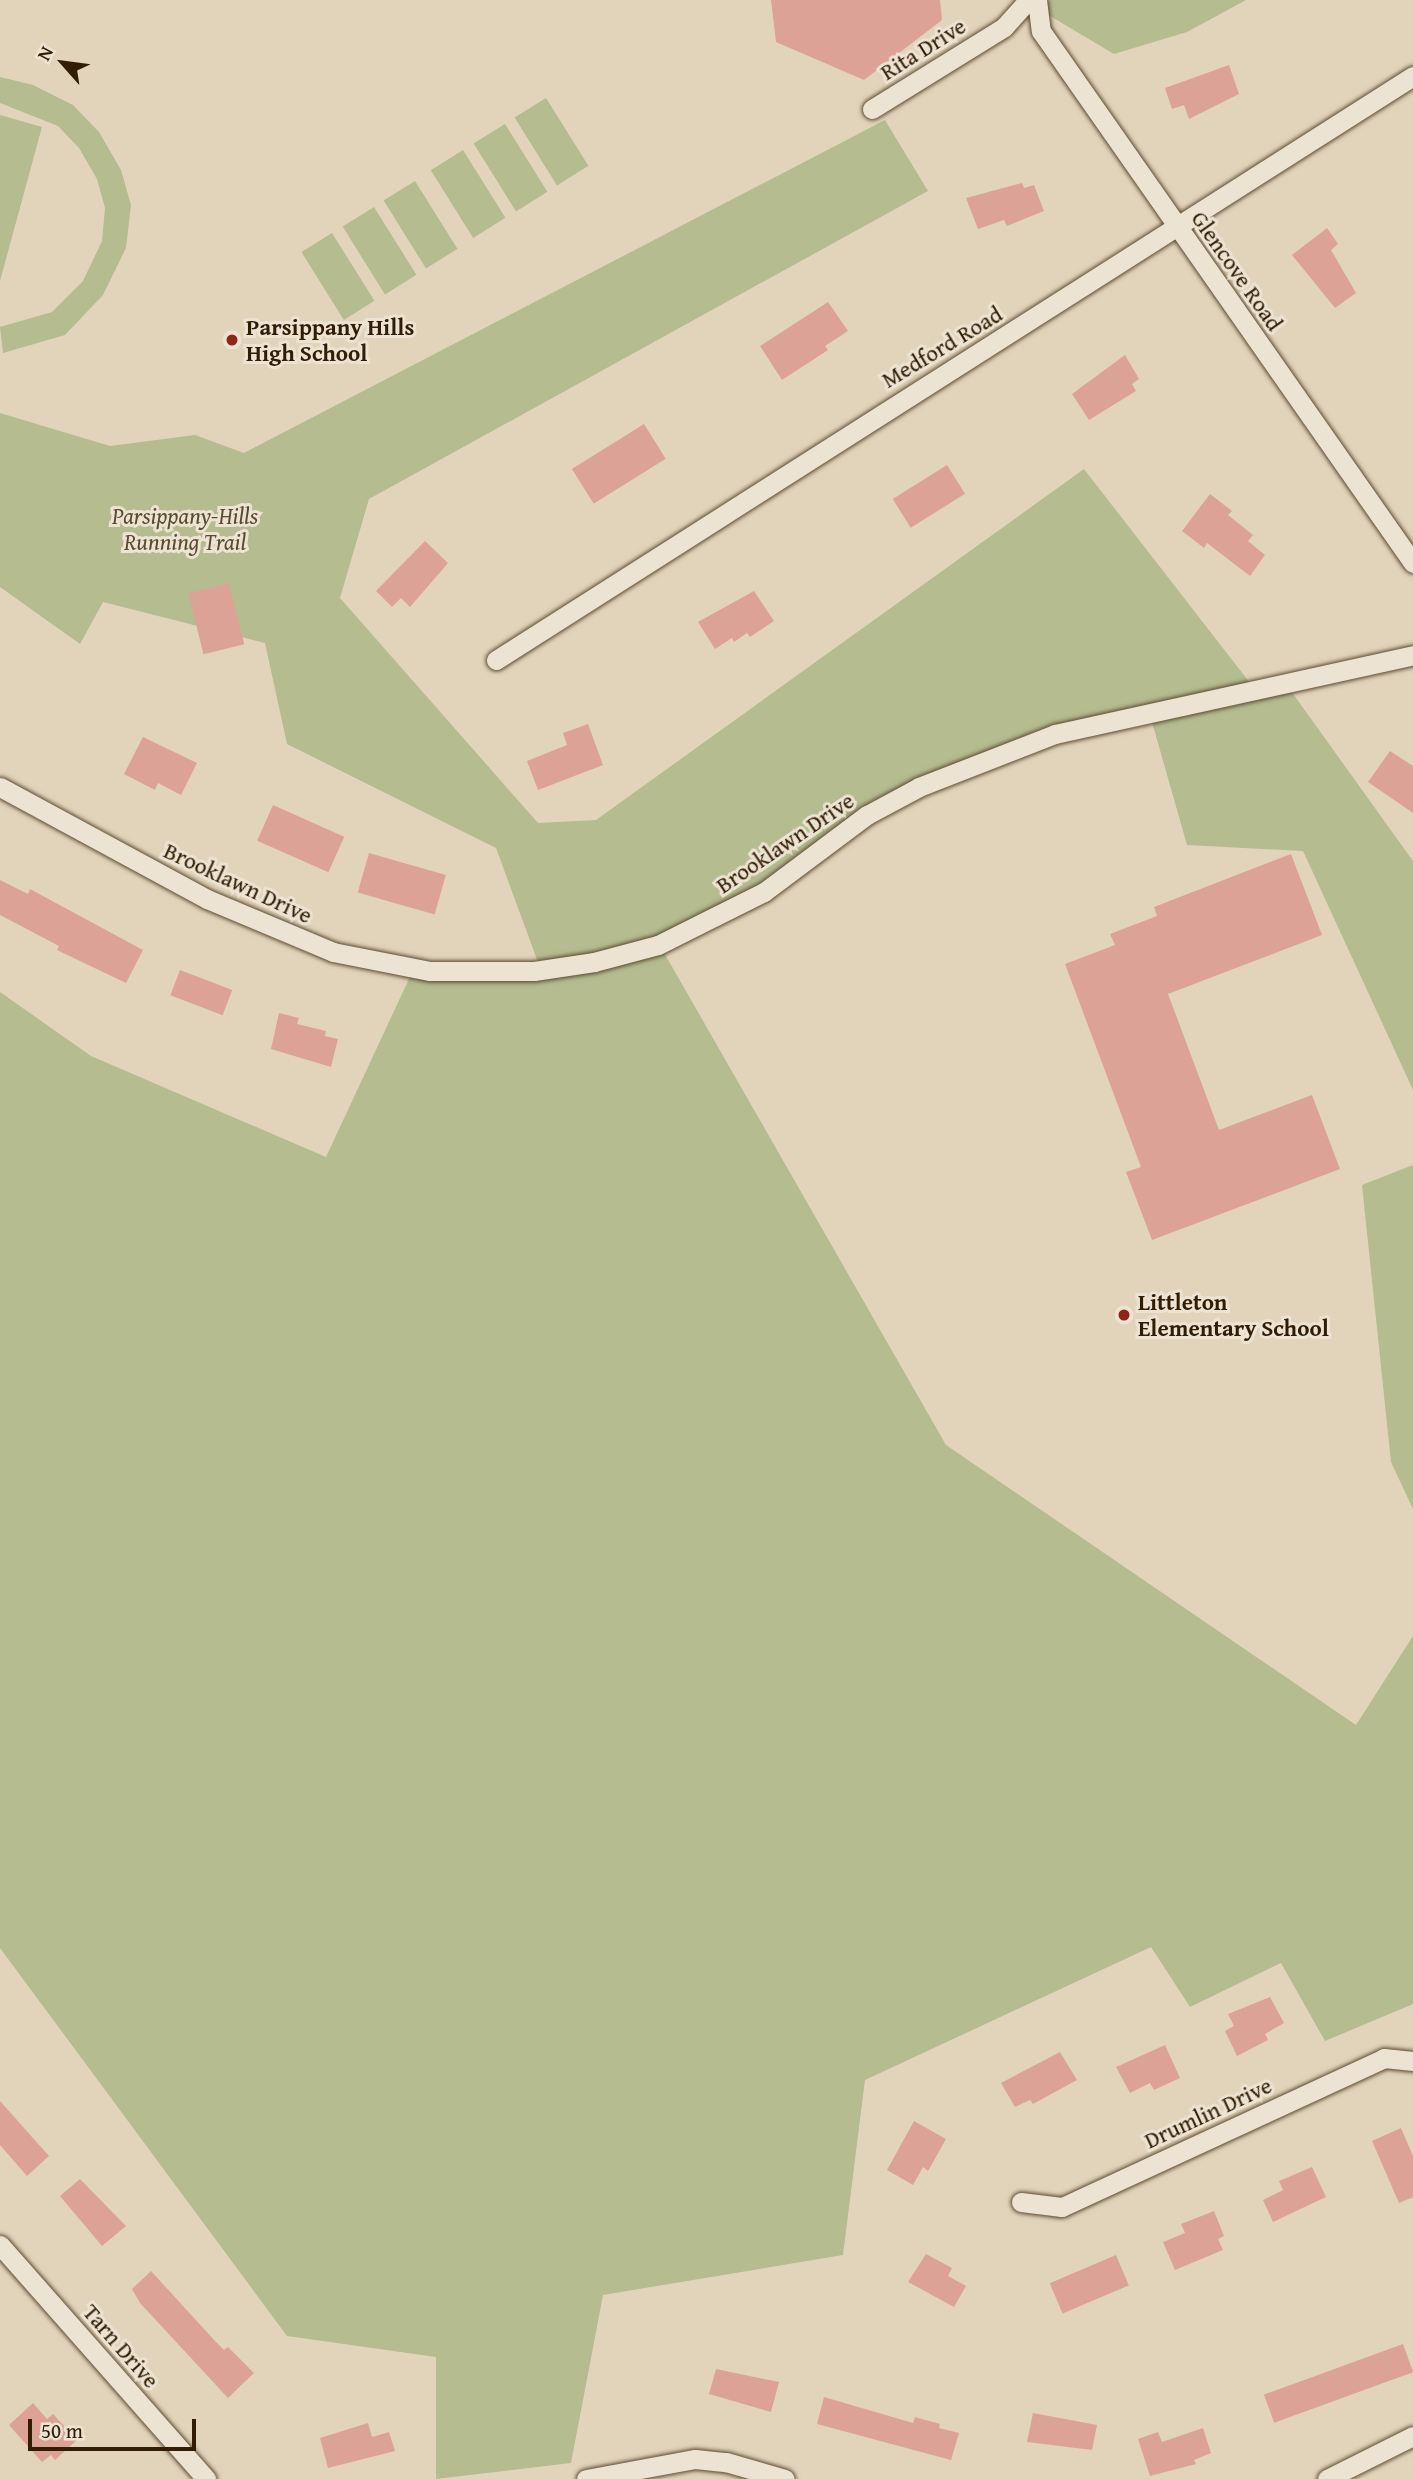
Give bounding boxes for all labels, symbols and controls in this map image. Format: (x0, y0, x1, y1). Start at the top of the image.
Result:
street label: Rita Drive (875, 12, 971, 86)
north arrow (28, 28, 98, 98)
text: N (29, 41, 60, 65)
street label: Glencove Road (1186, 206, 1288, 336)
street label: Medford Road (877, 300, 1007, 394)
place label: Parsippany Hills High School (246, 313, 414, 367)
marker: Parsippany Hills High School (224, 332, 240, 348)
park label: Parsippany-Hills Running Trail (112, 502, 258, 556)
street label: Brooklawn Drive (711, 787, 859, 899)
street label: Brooklawn Drive (160, 837, 316, 929)
place label: Littleton Elementary School (1138, 1288, 1329, 1342)
marker: Littleton Elementary School (1116, 1307, 1132, 1323)
street label: Drumlin Drive (1140, 2072, 1276, 2154)
street label: Tarn Drive (77, 2298, 165, 2394)
scale bar (32, 2406, 200, 2450)
text: 50 m (41, 2415, 83, 2446)

